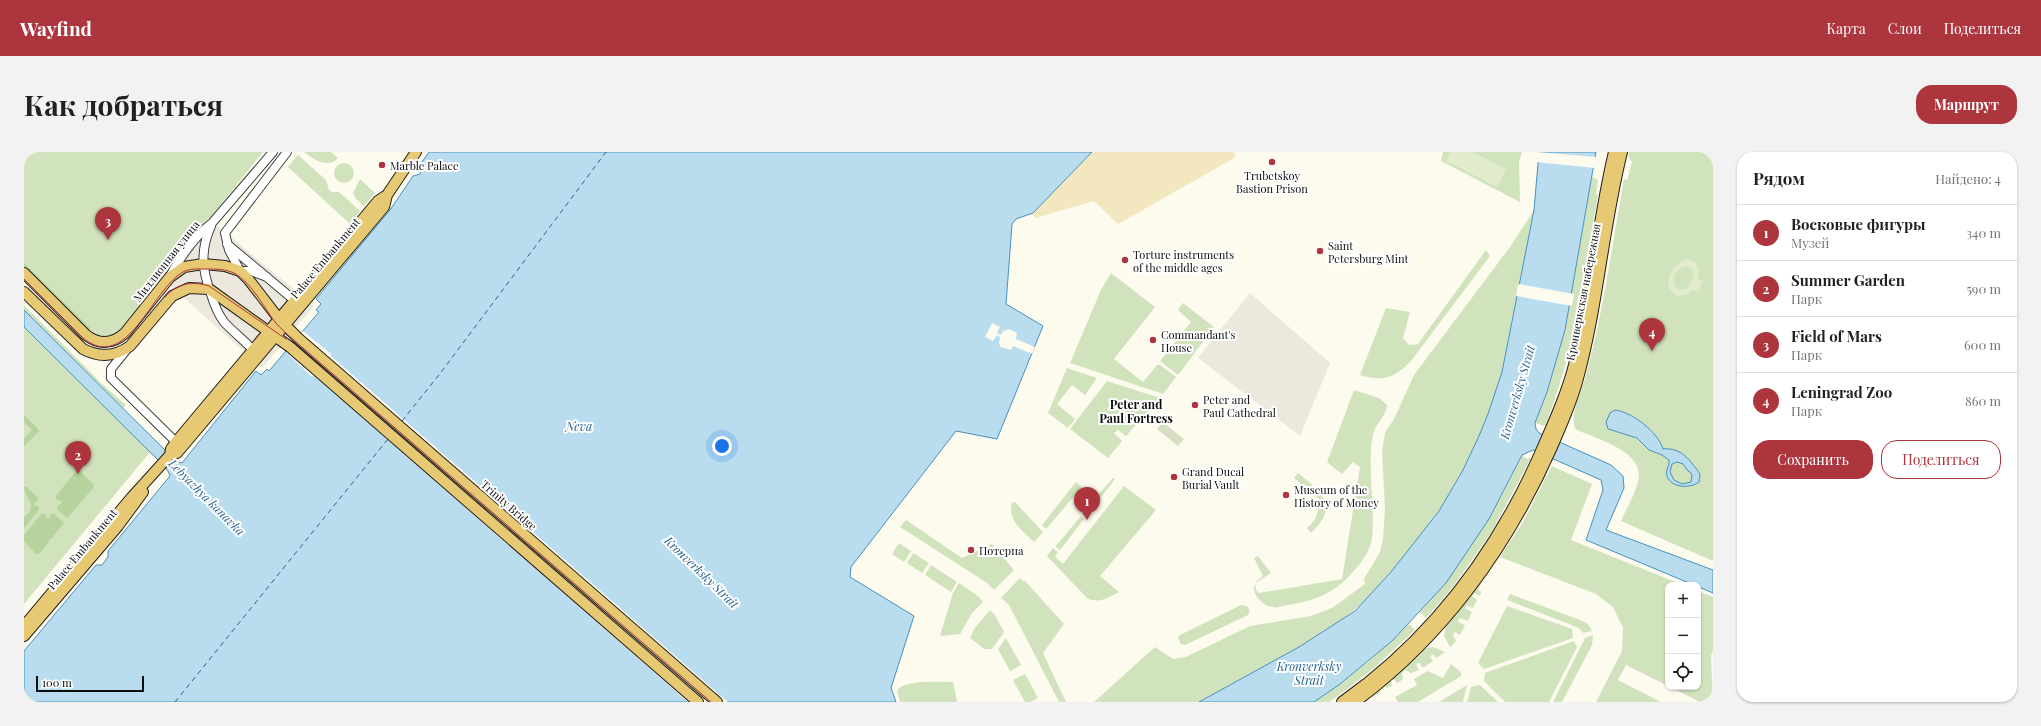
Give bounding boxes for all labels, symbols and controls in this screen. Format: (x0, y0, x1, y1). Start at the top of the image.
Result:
text: Wayfind (20, 15, 92, 41)
text: Карта (1826, 19, 1866, 38)
text: Слои (1888, 19, 1922, 38)
text: Поделиться (1944, 19, 2021, 38)
button: Маршрут (1916, 85, 2017, 124)
text: Как добраться (24, 86, 223, 123)
marker: Trubetskoy Bastion Prison (1267, 157, 1277, 167)
place label: Marble Palace (390, 158, 459, 173)
marker: Marble Palace (377, 160, 387, 170)
text: Рядом (1753, 167, 1805, 189)
place label: Trubetskoy Bastion Prison (1236, 168, 1308, 196)
text: Найдено: 4 (1935, 170, 2001, 187)
pin: 3 (95, 207, 121, 240)
text: Восковые фигуры (1791, 214, 1925, 234)
street label: Palace Embankment (287, 215, 363, 301)
street label: Миллионная улица (130, 217, 203, 305)
street label: Кронверкская набережная (1562, 222, 1604, 362)
text: 1 (1764, 224, 1768, 241)
text: 340 m (1966, 224, 2001, 241)
text: Музей (1791, 234, 1829, 251)
place label: Saint Petersburg Mint (1328, 238, 1409, 266)
marker: Saint Petersburg Mint (1315, 246, 1325, 256)
place label: Torture instruments of the middle ages (1133, 247, 1234, 275)
marker: Torture instruments of the middle ages (1120, 255, 1130, 265)
text: Summer Garden (1791, 270, 1905, 290)
text: 2 (1763, 280, 1769, 297)
text: 590 m (1966, 280, 2001, 297)
text: Парк (1791, 290, 1822, 307)
pin: 4 (1639, 318, 1665, 351)
text: Field of Mars (1791, 326, 1882, 346)
place label: Commandant's House (1161, 327, 1236, 355)
marker: Commandant's House (1148, 335, 1158, 345)
text: 3 (1763, 336, 1769, 353)
text: 600 m (1964, 336, 2001, 353)
water label: Kronverksky Strait (1496, 342, 1538, 442)
text: Парк (1791, 346, 1822, 363)
text: Leningrad Zoo (1791, 382, 1892, 402)
place label: Peter and Paul Cathedral (1203, 392, 1276, 420)
text: 4 (1763, 392, 1769, 409)
text: 860 m (1965, 392, 2001, 409)
district label: Peter and Paul Fortress (1099, 396, 1173, 426)
marker: Peter and Paul Cathedral (1190, 400, 1200, 410)
text: Парк (1791, 402, 1822, 419)
water label: Neva (565, 418, 592, 434)
your location (712, 436, 732, 456)
button: Сохранить (1753, 440, 1873, 479)
button: Поделиться (1881, 440, 2001, 479)
pin: 2 (65, 441, 91, 474)
water label: Lebyazhya kanavka (165, 455, 249, 539)
place label: Grand Ducal Burial Vault (1182, 464, 1244, 492)
marker: Grand Ducal Burial Vault (1169, 472, 1179, 482)
street label: Trinity Bridge (478, 477, 540, 534)
place label: Museum of the History of Money (1294, 482, 1379, 510)
pin: 1 (1074, 487, 1100, 520)
marker: Museum of the History of Money (1281, 490, 1291, 500)
street label: Palace Embankment (44, 506, 120, 592)
water label: Kronverksky Strait (661, 532, 743, 612)
place label: Потерна (979, 543, 1024, 558)
marker: Потерна (966, 545, 976, 555)
map controls (1665, 582, 1701, 690)
button: + (1665, 582, 1701, 618)
button: − (1665, 618, 1701, 654)
button: locate (1665, 654, 1701, 690)
water label: Kronverksky Strait (1276, 658, 1342, 688)
scale bar (36, 674, 144, 693)
text: 100 m (42, 675, 72, 690)

